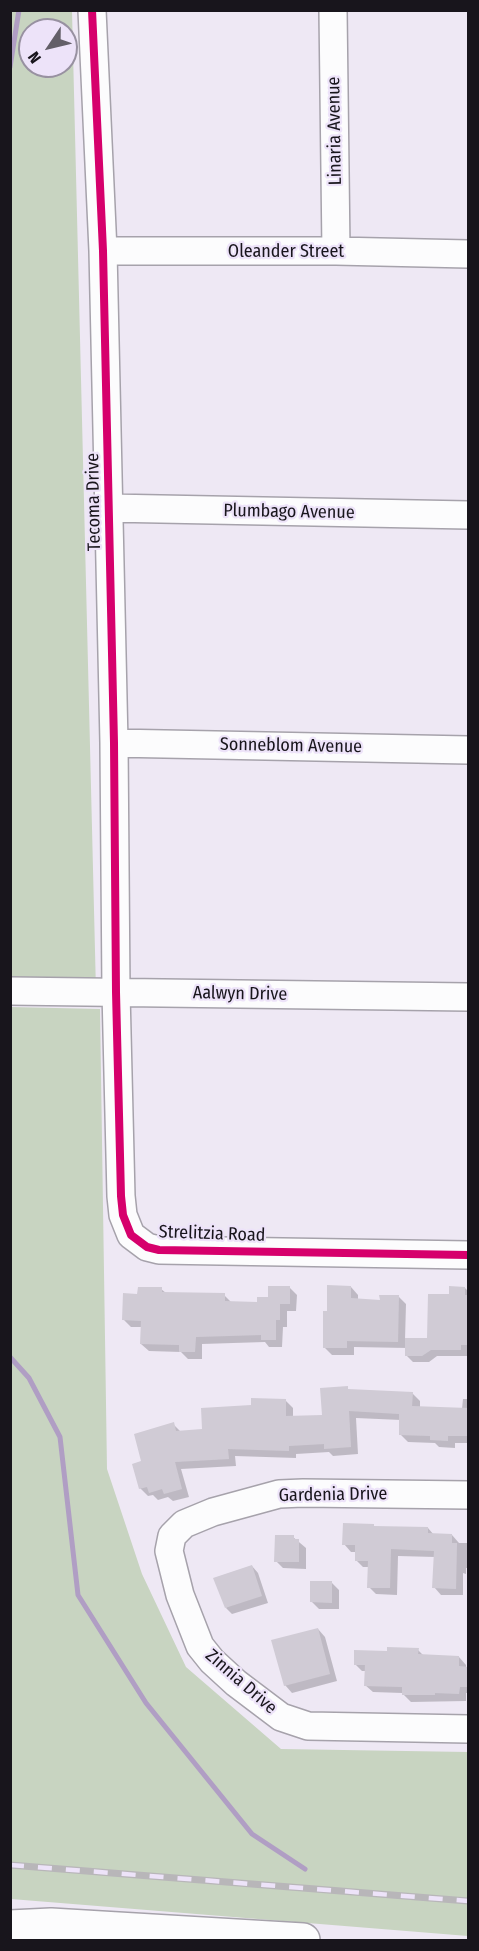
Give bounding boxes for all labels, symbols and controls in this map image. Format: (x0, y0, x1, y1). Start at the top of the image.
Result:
north arrow (18, 18, 78, 78)
text: N (24, 48, 45, 67)
street label: Linaria Avenue (323, 76, 347, 186)
street label: Oleander Street (228, 241, 344, 263)
street label: Tecoma Drive (82, 453, 106, 551)
street label: Plumbago Avenue (223, 500, 355, 524)
street label: Sonneblom Avenue (220, 734, 362, 758)
street label: Aalwyn Drive (193, 982, 287, 1006)
street label: Strelitzia Road (158, 1221, 266, 1247)
street label: Gardenia Drive (279, 1483, 387, 1507)
street label: Zinnia Drive (201, 1645, 281, 1719)

